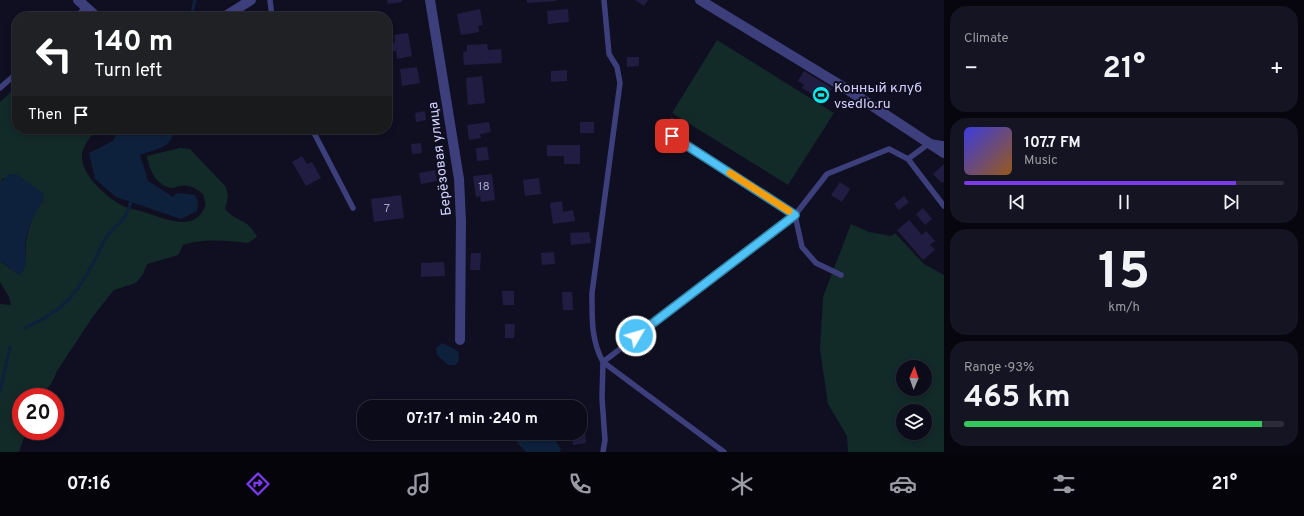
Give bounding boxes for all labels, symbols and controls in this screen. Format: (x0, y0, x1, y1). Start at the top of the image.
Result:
text: 140 m (94, 25, 173, 61)
icon: left (28, 28, 80, 80)
text: Climate (964, 31, 1009, 47)
text: 21° (1103, 51, 1145, 88)
text: − (964, 56, 978, 83)
text: + (1270, 56, 1284, 83)
text: Turn left (94, 60, 162, 83)
place label: Конный клуб vsedlo.ru (834, 80, 922, 113)
sports icon: Конный клуб vsedlo.ru (811, 85, 831, 105)
street label: Берёзовая улица (425, 101, 456, 217)
icon: arrive (70, 104, 92, 126)
text: Then (28, 106, 62, 125)
pin (655, 119, 689, 153)
icon: arrive (661, 125, 683, 147)
text: 107.7 FM (1024, 134, 1081, 153)
text: Music (1024, 153, 1058, 169)
house number: 18 (478, 179, 490, 195)
icon: previous (1006, 191, 1028, 213)
icon: pause (1113, 191, 1135, 213)
icon: next (1220, 191, 1242, 213)
house number: 7 (384, 201, 390, 217)
text: 15 (1098, 241, 1150, 307)
text: km/h (1108, 300, 1140, 316)
position arrow (615, 315, 657, 357)
north arrow (896, 360, 932, 396)
map controls (896, 360, 932, 440)
text: Range · 93% (964, 360, 1034, 376)
text: 465 km (964, 380, 1071, 417)
speed limit sign: 20 (12, 388, 64, 440)
button: layers (896, 404, 932, 440)
text: 07:17 · 1 min · 240 m (406, 410, 538, 429)
icon: directions (244, 470, 272, 498)
icon: music (405, 470, 433, 498)
icon: phone (566, 470, 594, 498)
icon: climate (728, 470, 756, 498)
icon: car (889, 470, 917, 498)
icon: filters (1050, 470, 1078, 498)
text: 07:16 (67, 473, 110, 496)
text: 21° (1212, 473, 1237, 496)

